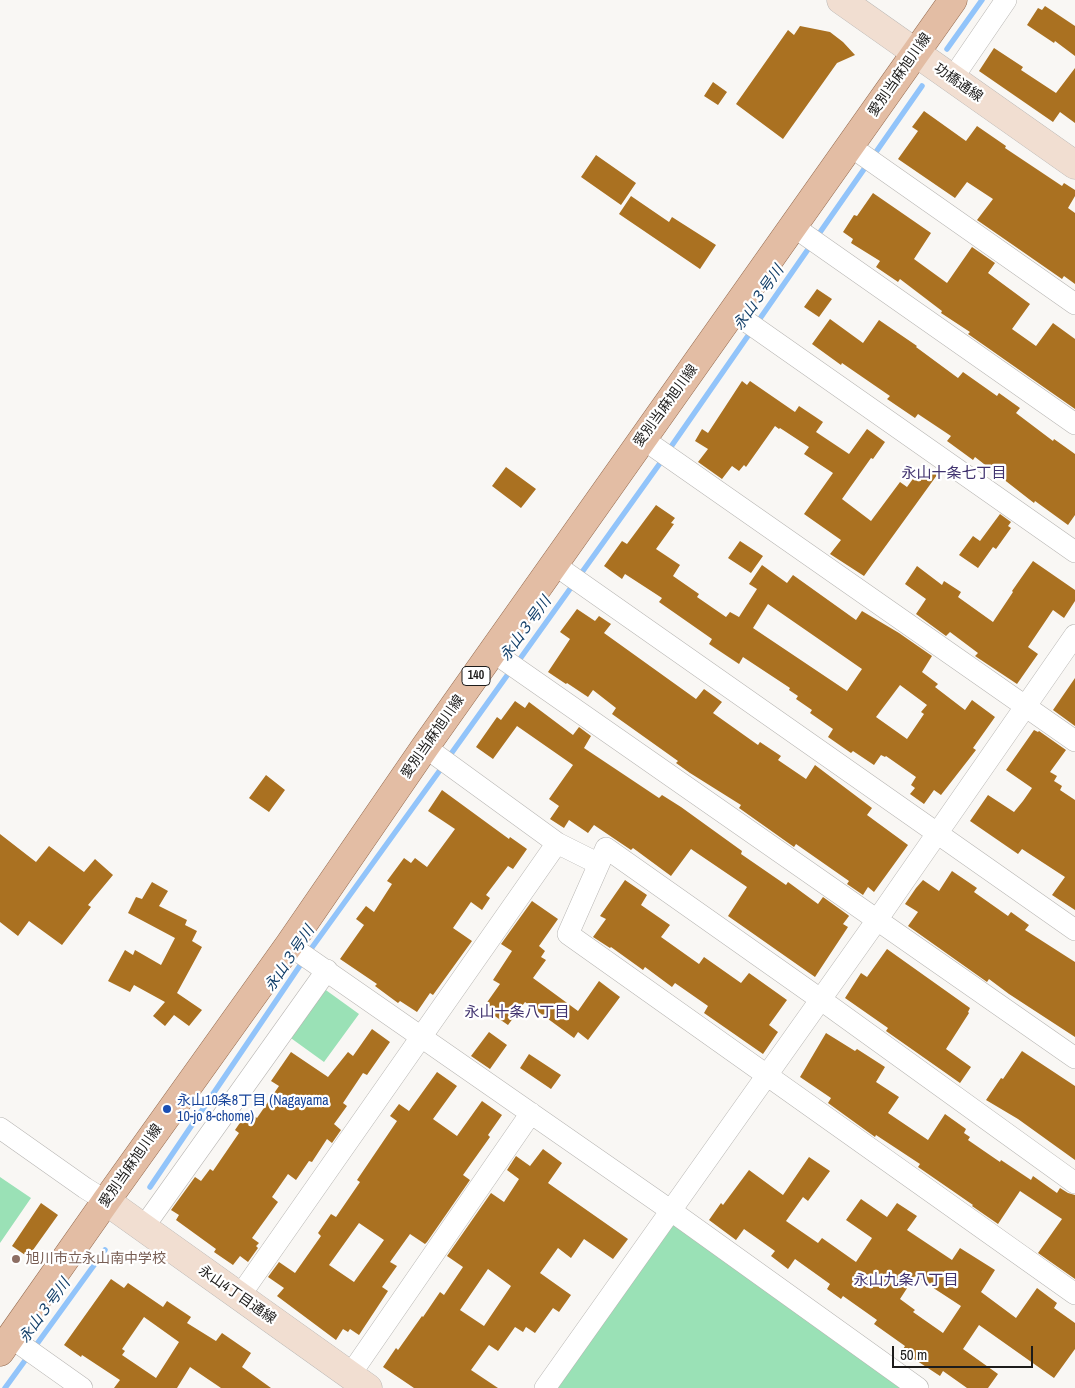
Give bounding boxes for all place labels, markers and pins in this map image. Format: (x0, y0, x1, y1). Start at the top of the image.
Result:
place label: 永山10条8丁目 (Nagayama 10-jo 8-chome) (177, 1093, 329, 1126)
marker: 永山10条8丁目 (Nagayama 10-jo 8-chome) (161, 1103, 173, 1115)
place label: 旭川市立永山南中学校 (26, 1251, 166, 1267)
marker: 旭川市立永山南中学校 (10, 1253, 22, 1265)

